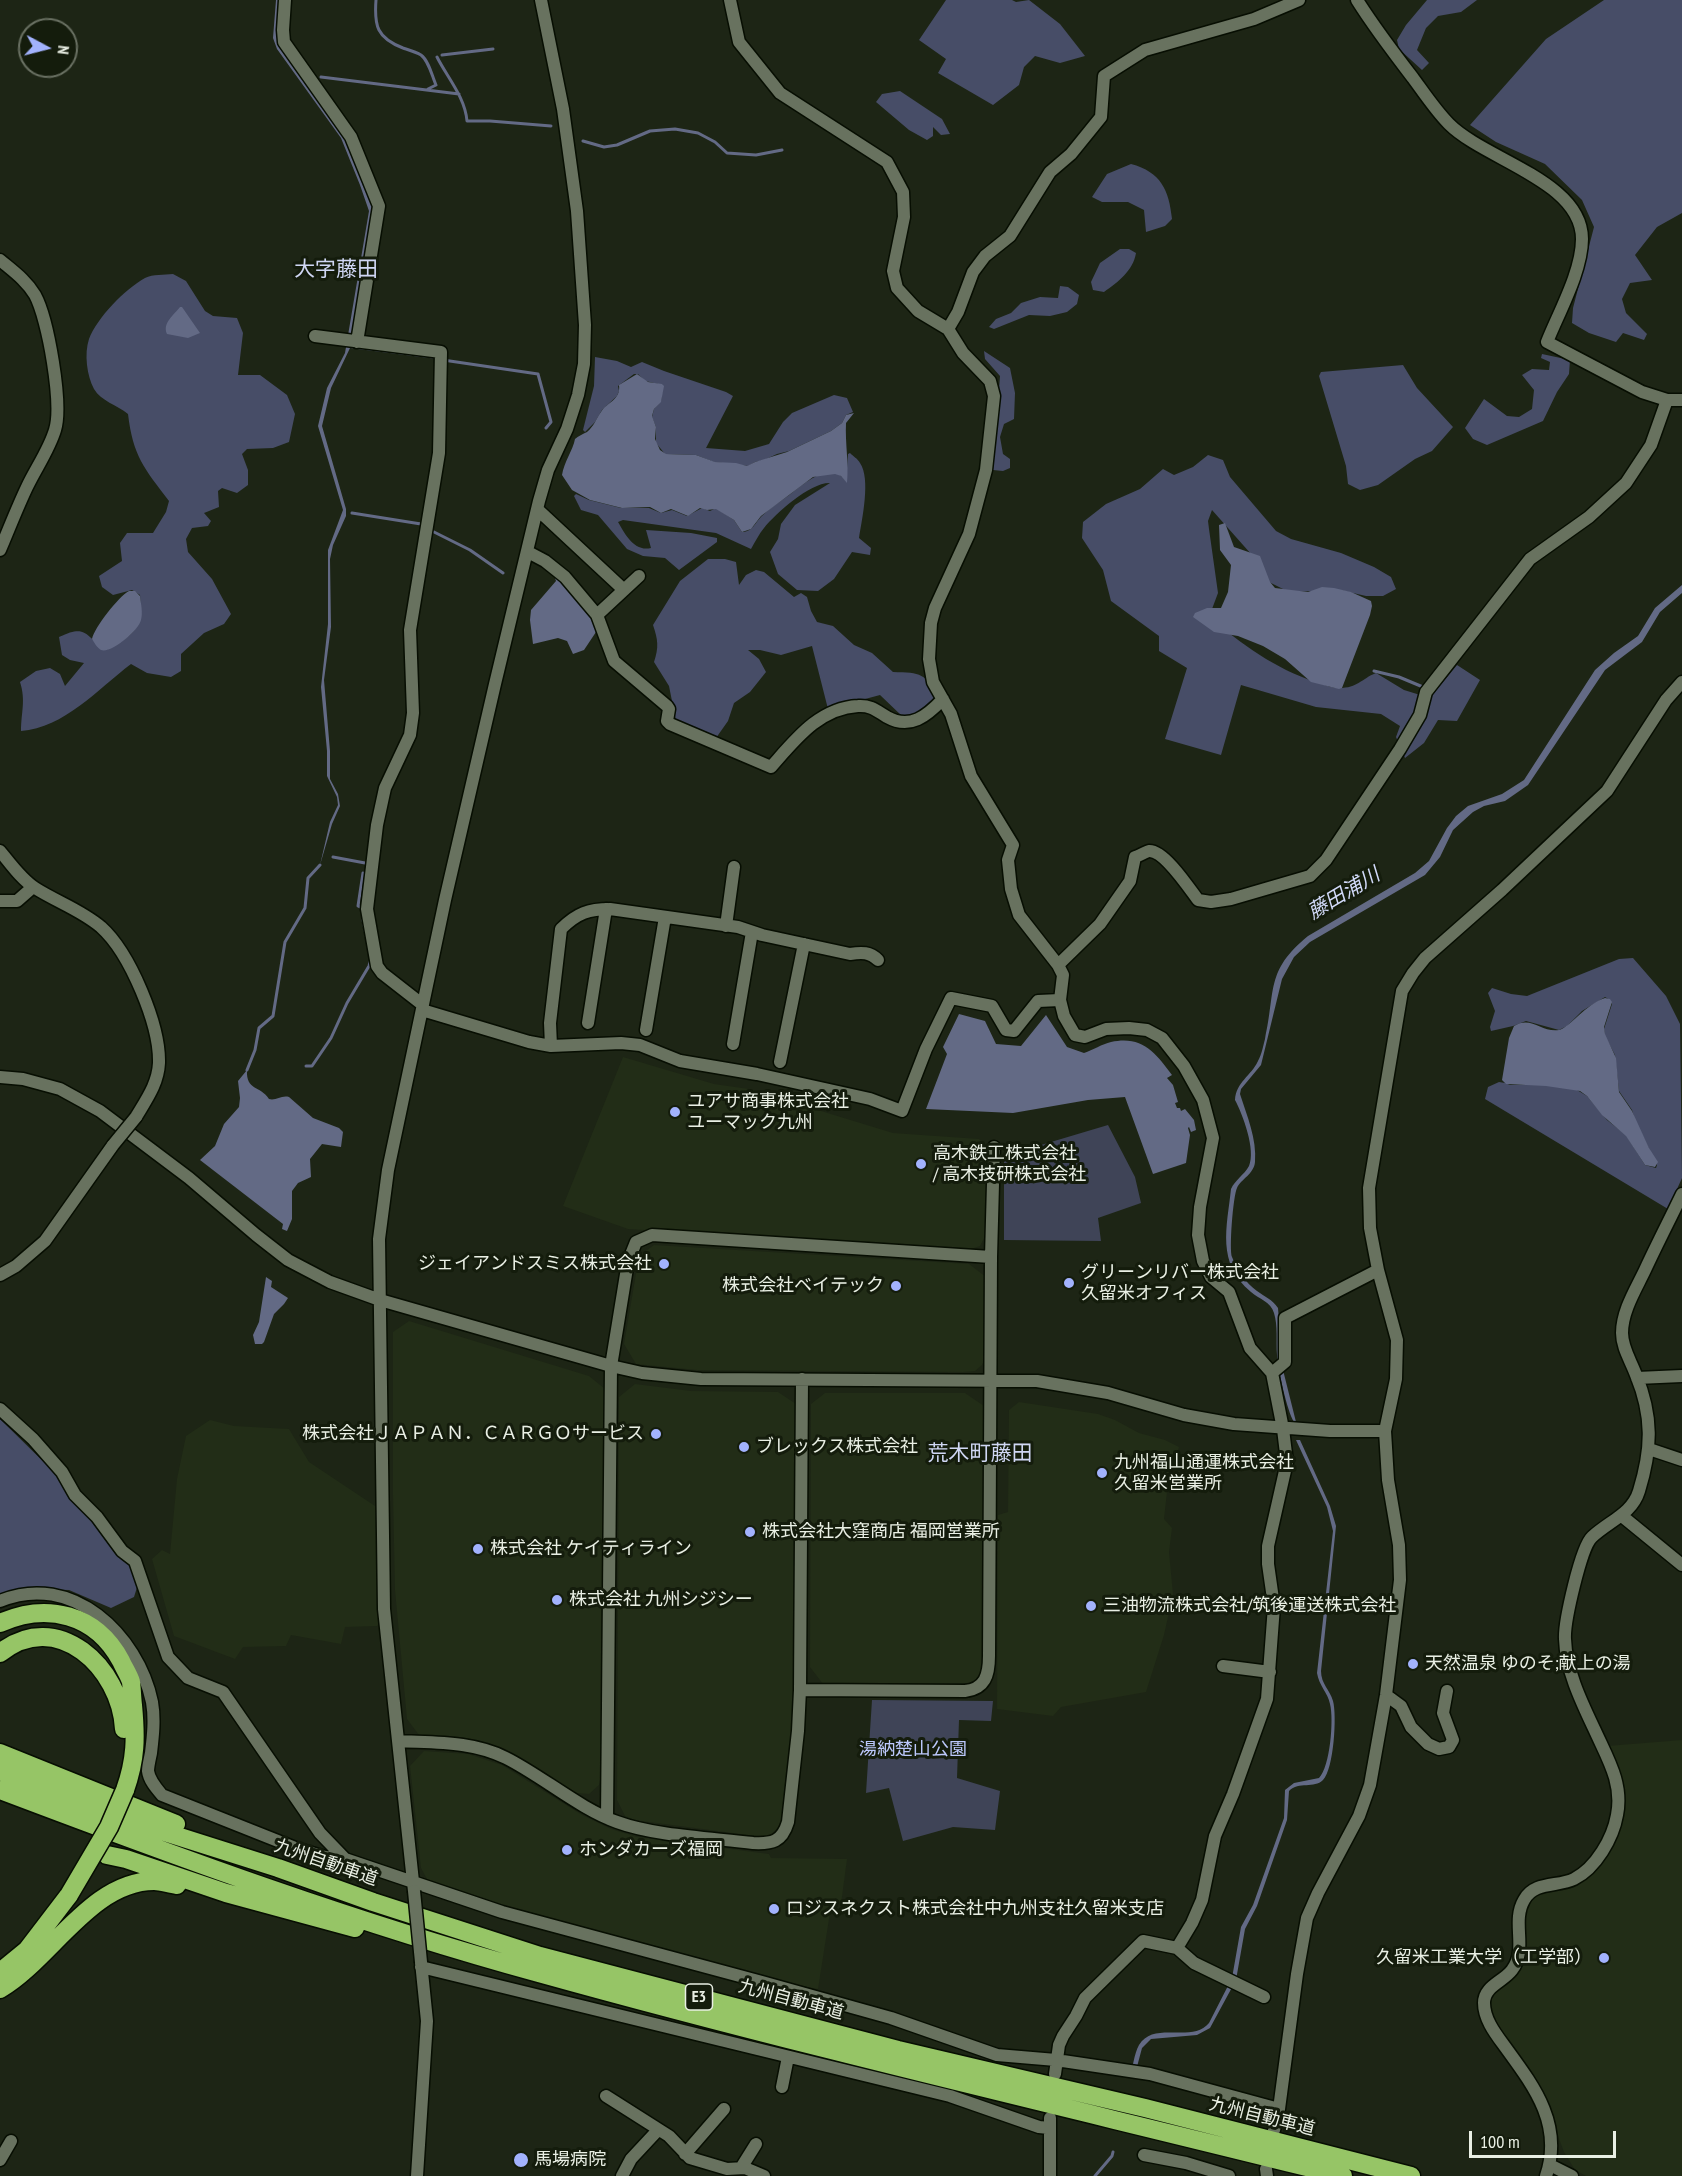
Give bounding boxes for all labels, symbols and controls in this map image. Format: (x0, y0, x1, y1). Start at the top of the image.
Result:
north arrow (18, 18, 78, 78)
text: N (53, 44, 74, 55)
district label: 大字藤田 (294, 257, 378, 283)
water label: 藤田浦川 (1304, 863, 1384, 925)
place label: ユアサ商事株式会社 ユーマック九州 (687, 1091, 849, 1134)
marker: ユアサ商事株式会社 ユーマック九州 (668, 1105, 682, 1119)
place label: 高木鉄工株式会社 / 高木技研株式会社 (933, 1143, 1086, 1186)
marker: 高木鉄工株式会社 / 高木技研株式会社 (914, 1157, 928, 1171)
place label: ジェイアンドスミス株式会社 (418, 1253, 652, 1275)
marker: ジェイアンドスミス株式会社 (657, 1257, 671, 1271)
place label: グリーンリバー株式会社 久留米オフィス (1081, 1262, 1279, 1304)
place label: 株式会社ベイテック (722, 1275, 884, 1297)
marker: グリーンリバー株式会社 久留米オフィス (1062, 1276, 1076, 1290)
marker: 株式会社ベイテック (889, 1279, 903, 1293)
place label: 株式会社ＪＡＰＡＮ．ＣＡＲＧＯサービス (302, 1423, 644, 1445)
marker: 株式会社ＪＡＰＡＮ．ＣＡＲＧＯサービス (649, 1427, 663, 1441)
place label: ブレックス株式会社 (756, 1436, 918, 1458)
marker: ブレックス株式会社 (737, 1440, 751, 1454)
district label: 荒木町藤田 (928, 1441, 1032, 1467)
place label: 九州福山通運株式会社 久留米営業所 (1114, 1452, 1294, 1494)
marker: 九州福山通運株式会社 久留米営業所 (1095, 1466, 1109, 1480)
place label: 株式会社大窪商店 福岡営業所 (762, 1521, 1000, 1543)
marker: 株式会社大窪商店 福岡営業所 (743, 1525, 757, 1539)
place label: 株式会社 ケイティライン (490, 1538, 692, 1560)
marker: 株式会社 ケイティライン (471, 1542, 485, 1556)
place label: 株式会社 九州シジシー (569, 1589, 753, 1611)
marker: 株式会社 九州シジシー (550, 1593, 564, 1607)
place label: 三油物流株式会社/筑後運送株式会社 (1103, 1595, 1396, 1617)
marker: 三油物流株式会社/筑後運送株式会社 (1084, 1599, 1098, 1613)
place label: 天然温泉 ゆのそ;献上の湯 (1425, 1653, 1631, 1675)
marker: 天然温泉 ゆのそ;献上の湯 (1406, 1657, 1420, 1671)
park label: 湯納楚山公園 (859, 1739, 967, 1761)
street label: 九州自動車道 (271, 1835, 381, 1891)
place label: ホンダカーズ福岡 (579, 1839, 723, 1861)
marker: ホンダカーズ福岡 (560, 1843, 574, 1857)
place label: ロジスネクスト株式会社中九州支社久留米支店 (786, 1898, 1164, 1920)
marker: ロジスネクスト株式会社中九州支社久留米支店 (767, 1902, 781, 1916)
place label: 久留米工業大学（工学部） (1376, 1947, 1592, 1969)
marker: 久留米工業大学（工学部） (1597, 1951, 1611, 1965)
street label: 九州自動車道 (736, 1976, 846, 2024)
road number: E3 (686, 1984, 712, 2010)
street label: 九州自動車道 (1207, 2093, 1317, 2141)
scale bar (1472, 2119, 1619, 2157)
text: 100 m (1480, 2130, 1520, 2153)
place label: 馬場病院 (534, 2149, 606, 2171)
marker: 馬場病院 (512, 2151, 530, 2169)

